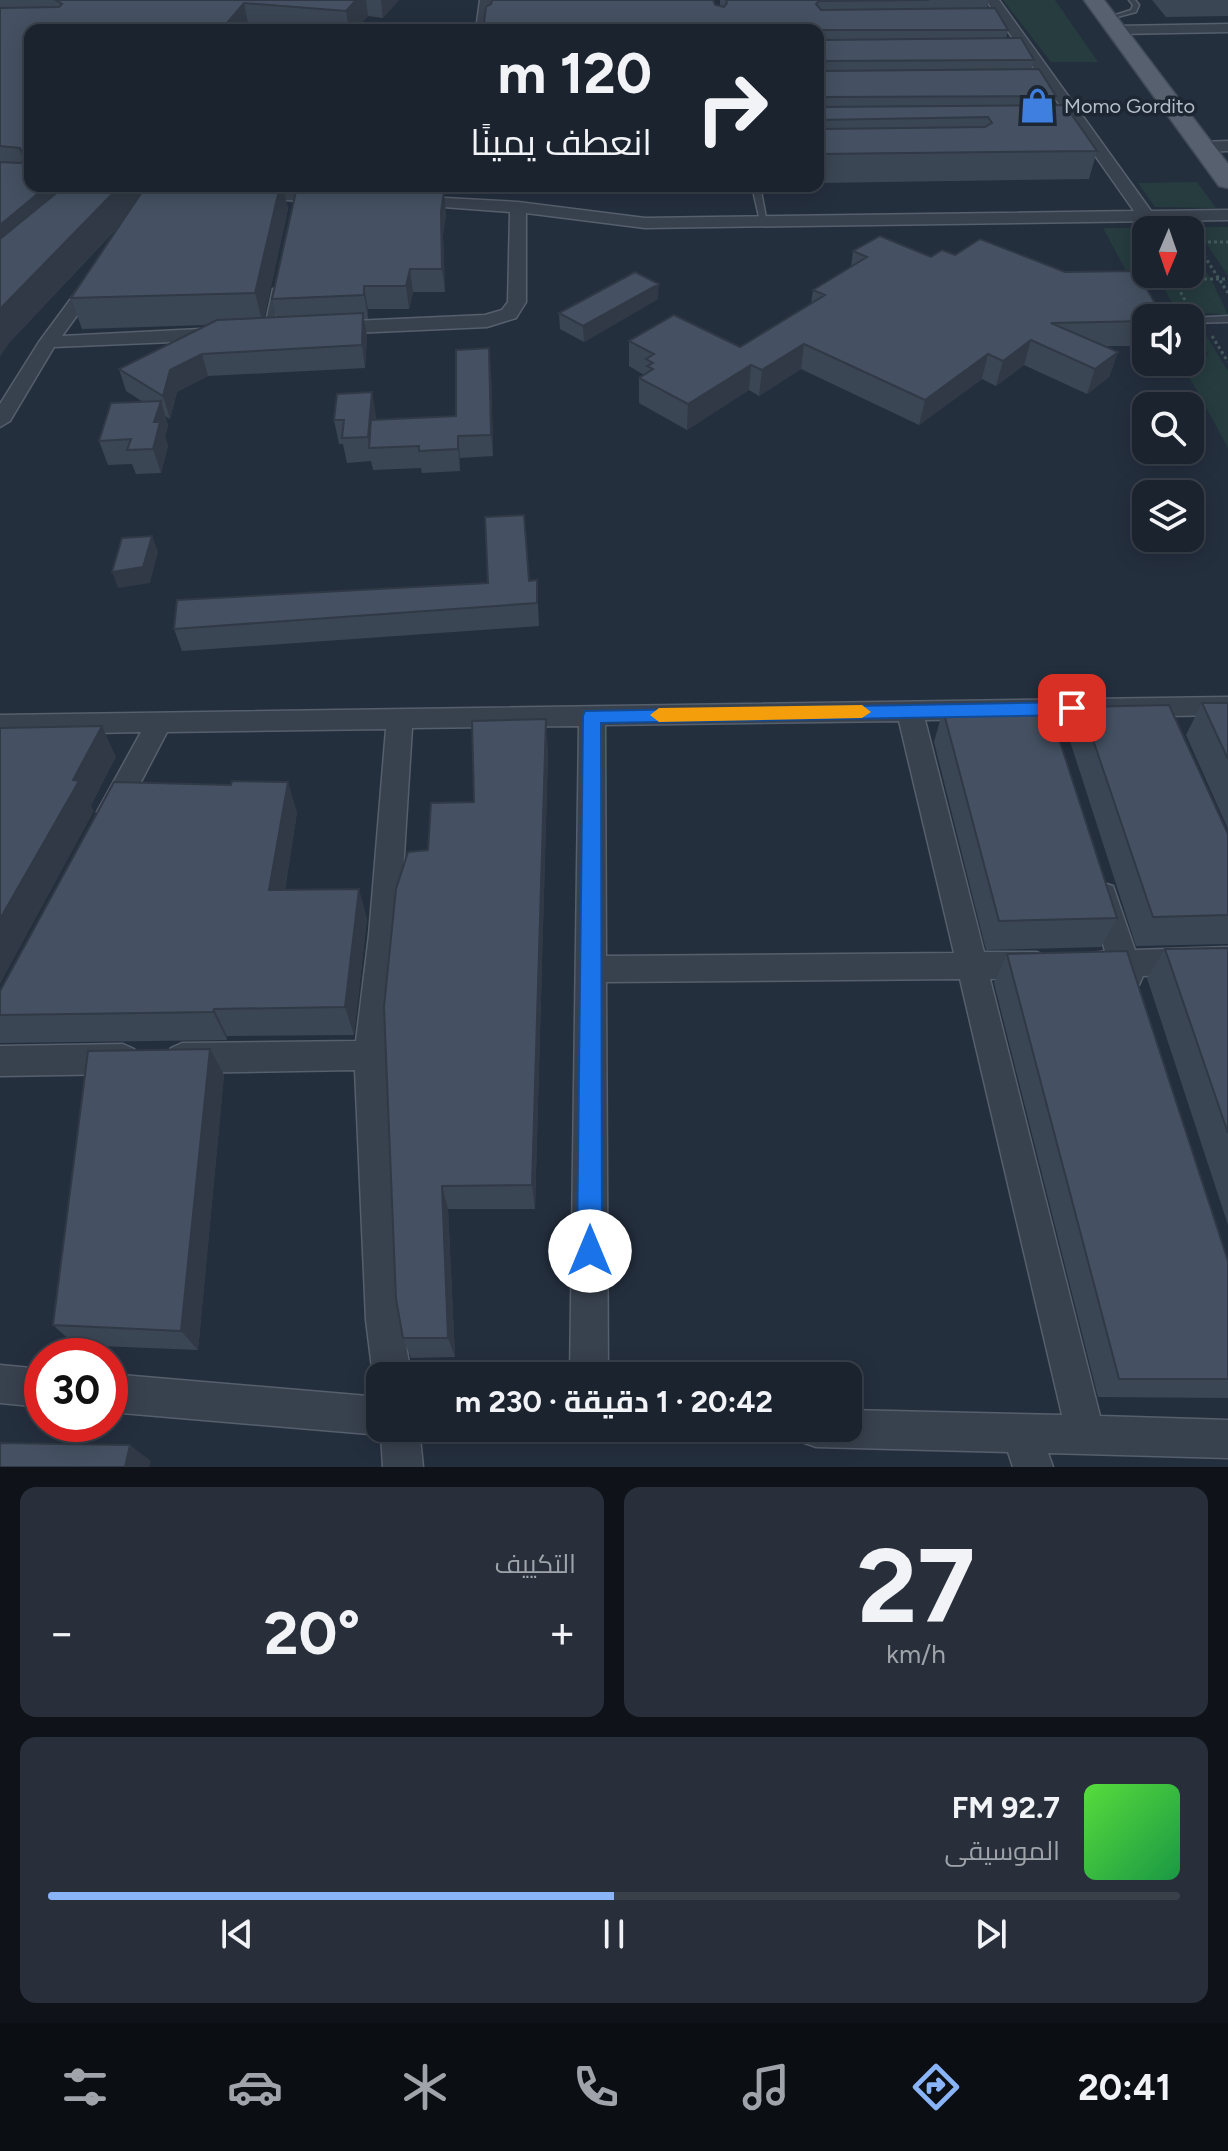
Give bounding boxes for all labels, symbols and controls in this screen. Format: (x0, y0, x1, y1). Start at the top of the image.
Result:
text: 120 m (497, 40, 652, 107)
icon: right (680, 56, 784, 160)
shop icon: Momo Gordito (1019, 87, 1057, 125)
place label: Momo Gordito (1064, 94, 1195, 118)
text: انعطف يمينًا (470, 121, 652, 164)
north arrow (1132, 216, 1204, 288)
map controls (1132, 216, 1204, 552)
button: sound (1132, 304, 1204, 376)
button: search (1132, 392, 1204, 464)
button: layers (1132, 480, 1204, 552)
pin (1038, 674, 1106, 742)
icon: arrive (1050, 686, 1094, 730)
position arrow (548, 1209, 632, 1293)
speed limit sign: 30 (24, 1338, 128, 1442)
text: 20:42 · 1 دقيقة · 230 m (455, 1383, 773, 1420)
text: 27 (857, 1523, 975, 1648)
text: التكييف (494, 1548, 576, 1580)
text: 20° (264, 1597, 360, 1669)
text: − (48, 1606, 75, 1659)
text: + (549, 1606, 576, 1659)
text: km/h (886, 1638, 946, 1670)
text: 92.7 FM (952, 1789, 1060, 1826)
text: الموسيقى (945, 1835, 1060, 1867)
icon: previous (215, 1912, 259, 1956)
icon: pause (592, 1912, 636, 1956)
icon: next (969, 1912, 1013, 1956)
icon: filters (57, 2059, 113, 2115)
icon: car (227, 2059, 283, 2115)
icon: climate (397, 2059, 453, 2115)
icon: phone (568, 2059, 624, 2115)
icon: music (738, 2059, 794, 2115)
icon: directions (908, 2059, 964, 2115)
text: 20:41 (1078, 2066, 1171, 2109)

